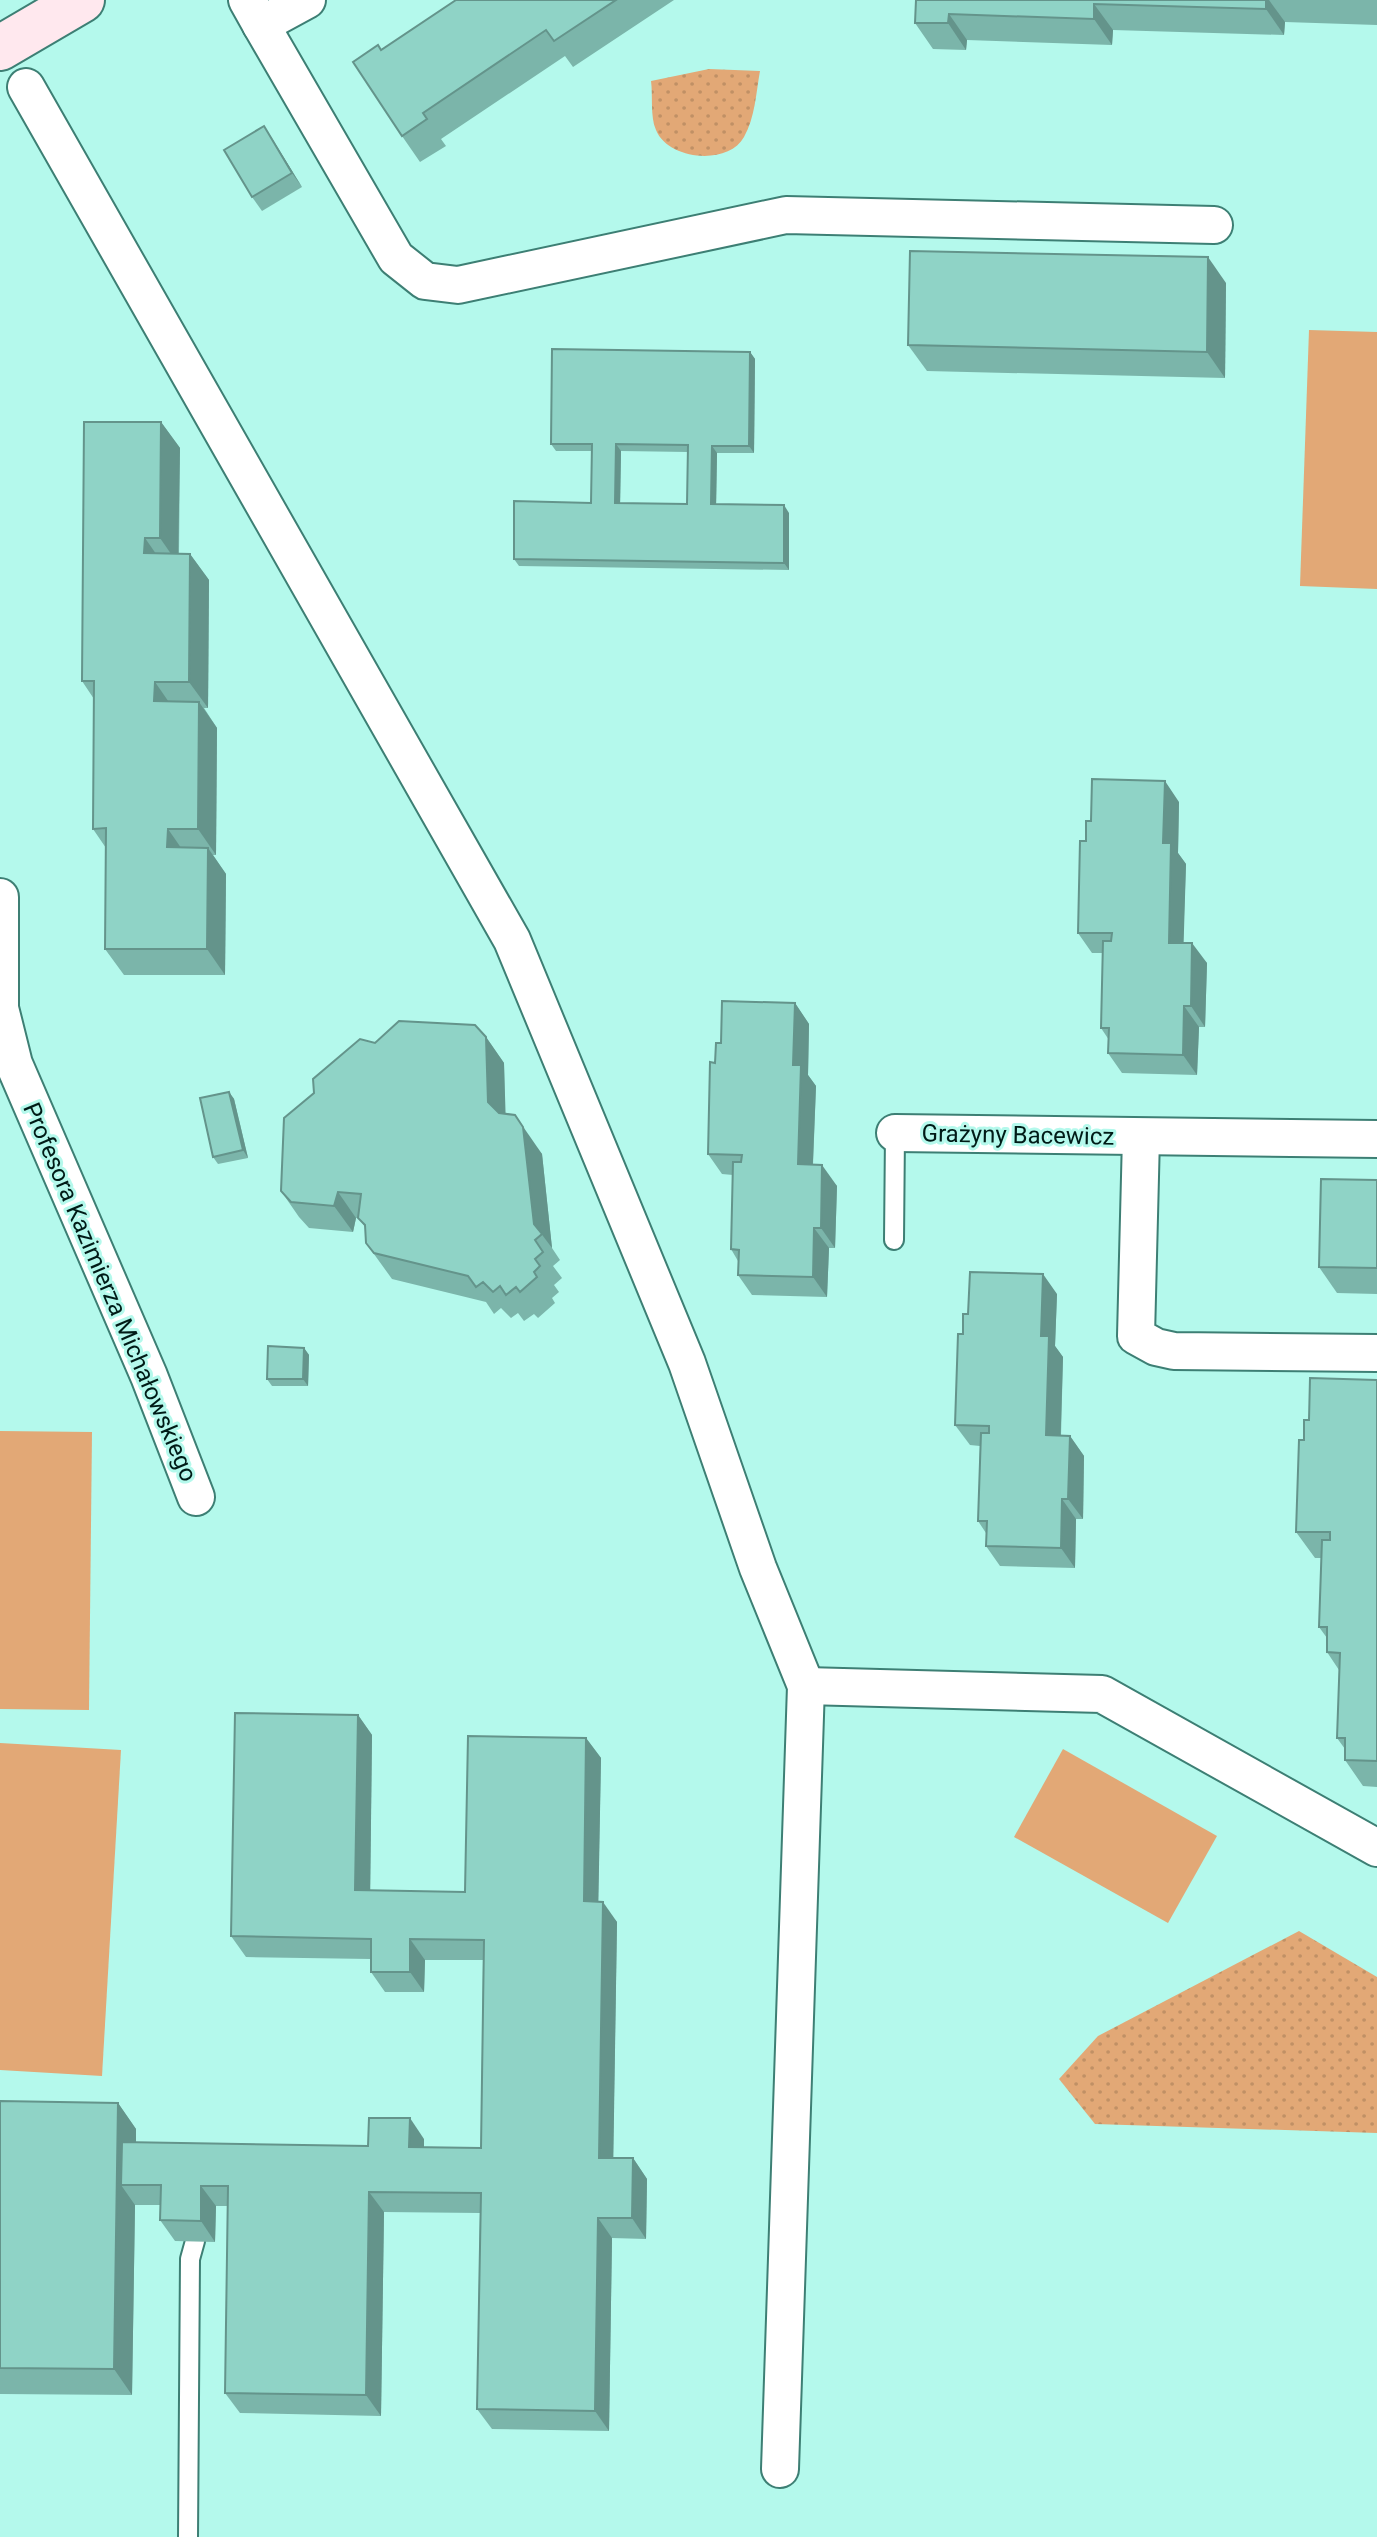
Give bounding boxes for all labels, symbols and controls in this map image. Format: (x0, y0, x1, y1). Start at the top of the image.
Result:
street label: Profesora Kazimierza Michałowskiego (17, 1098, 203, 1486)
street label: Grażyny Bacewicz (922, 1119, 1115, 1151)

